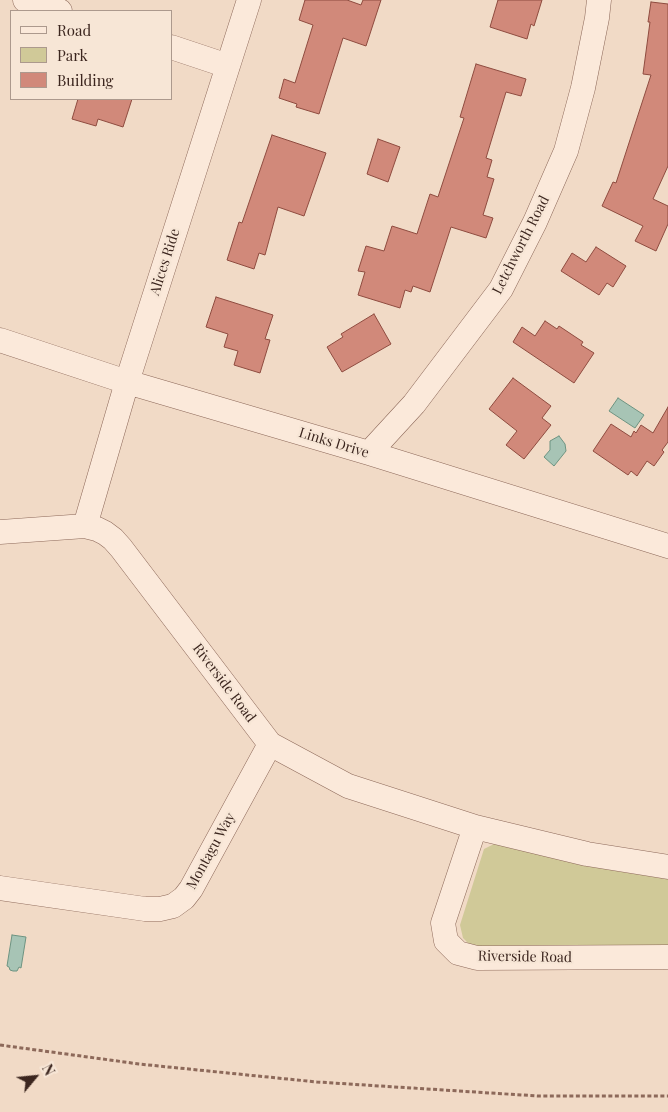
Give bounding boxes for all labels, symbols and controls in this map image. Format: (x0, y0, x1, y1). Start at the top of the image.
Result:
legend (10, 10, 172, 100)
text: Road (57, 20, 91, 40)
text: Park (57, 45, 88, 65)
text: Building (57, 70, 113, 90)
street label: Letchworth Road (489, 193, 553, 297)
street label: Alices Ride (146, 227, 184, 297)
street label: Links Drive (297, 424, 371, 462)
street label: Riverside Road (189, 640, 259, 726)
street label: Montagu Way (183, 810, 239, 892)
street label: Riverside Road (478, 948, 572, 966)
north arrow (10, 1052, 60, 1102)
text: N (38, 1061, 59, 1079)

